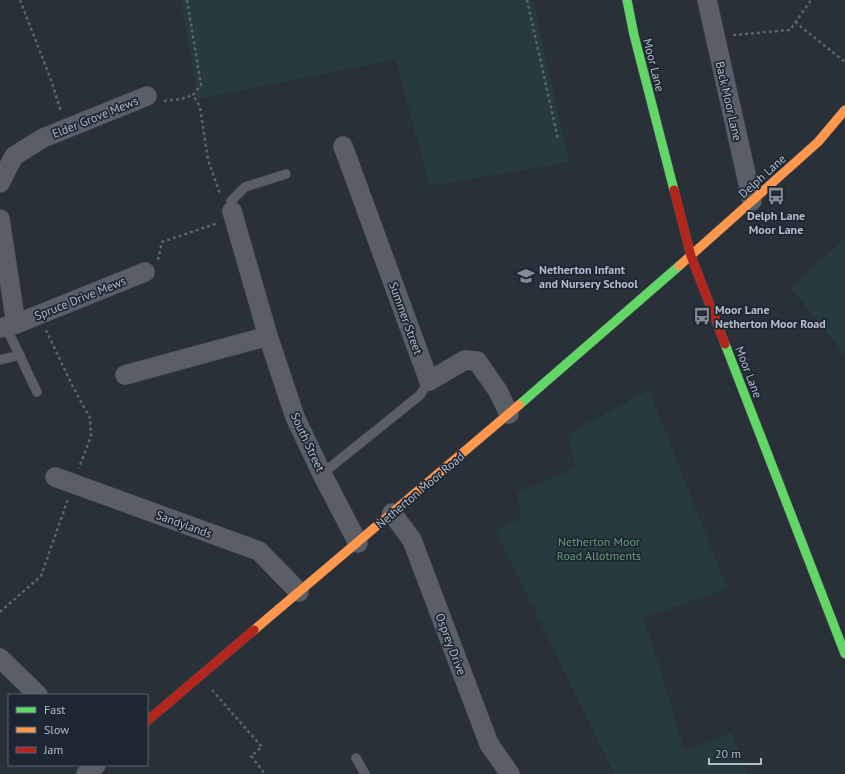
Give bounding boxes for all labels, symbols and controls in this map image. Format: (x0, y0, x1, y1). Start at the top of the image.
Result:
street label: Moor Lane (640, 37, 668, 93)
street label: Back Moor Lane (713, 60, 745, 142)
street label: Elder Grove Mews (50, 93, 140, 141)
street label: Delph Lane (735, 151, 789, 201)
bus stop icon: Delph Lane Moor Lane (766, 186, 786, 206)
place label: Delph Lane Moor Lane (747, 208, 805, 237)
place label: Netherton Infant and Nursery School (539, 262, 638, 291)
school or university icon: Netherton Infant and Nursery School (516, 266, 536, 286)
street label: Spruce Drive Mews (32, 273, 128, 323)
street label: Summer Street (386, 280, 426, 356)
place label: Moor Lane Netherton Moor Road (715, 302, 826, 331)
bus stop icon: Moor Lane Netherton Moor Road (692, 306, 712, 326)
street label: Moor Lane (732, 344, 766, 400)
street label: South Street (288, 410, 328, 474)
street label: Netherton Moor Road (373, 449, 467, 531)
street label: Sandylands (154, 507, 214, 541)
park label: Netherton Moor Road Allotments (557, 534, 641, 563)
street label: Osprey Drive (432, 611, 470, 677)
legend (8, 694, 148, 766)
text: Fast (44, 702, 65, 717)
text: Slow (44, 722, 69, 737)
scale bar (709, 740, 761, 766)
text: Jam (43, 742, 63, 757)
text: 20 m (715, 746, 741, 761)

